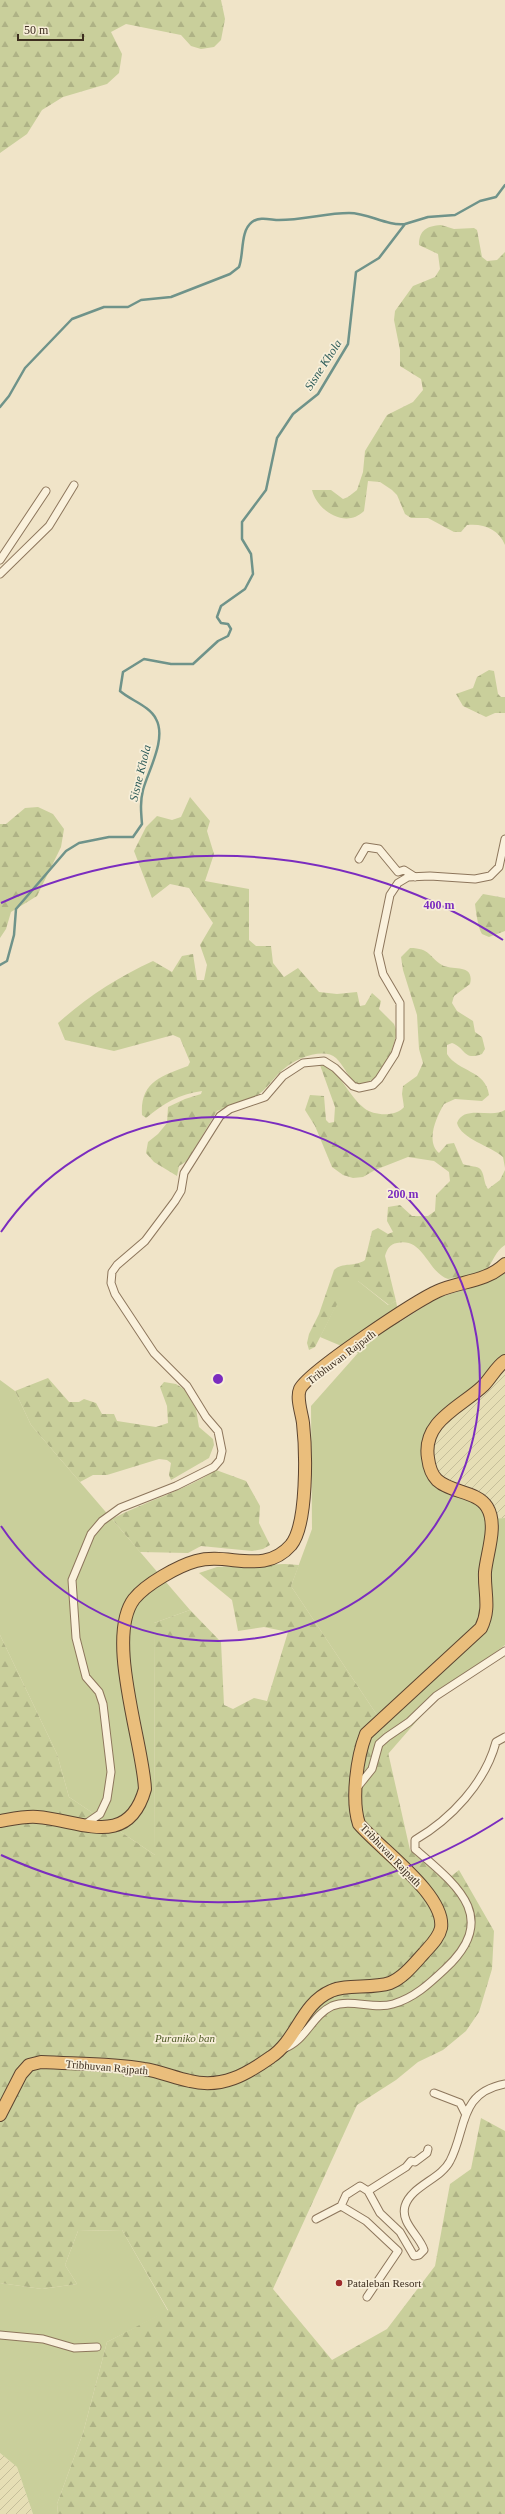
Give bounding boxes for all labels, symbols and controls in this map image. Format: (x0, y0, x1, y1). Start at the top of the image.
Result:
scale bar (18, 16, 83, 42)
text: 50 m (24, 23, 49, 37)
water label: Sisne Khola (301, 337, 345, 393)
water label: Sisne Khola (126, 743, 154, 803)
text: 400 m (424, 898, 455, 912)
text: 200 m (388, 1187, 419, 1201)
street label: Tribhuvan Rajpath (304, 1327, 378, 1387)
centre of rings (211, 1372, 225, 1386)
street label: Tribhuvan Rajpath (358, 1821, 424, 1889)
park label: Puraniko ban (154, 2032, 216, 2044)
street label: Tribhuvan Rajpath (65, 2057, 149, 2077)
place label: Pataleban Resort (347, 2277, 421, 2289)
marker: Pataleban Resort (334, 2278, 344, 2288)

